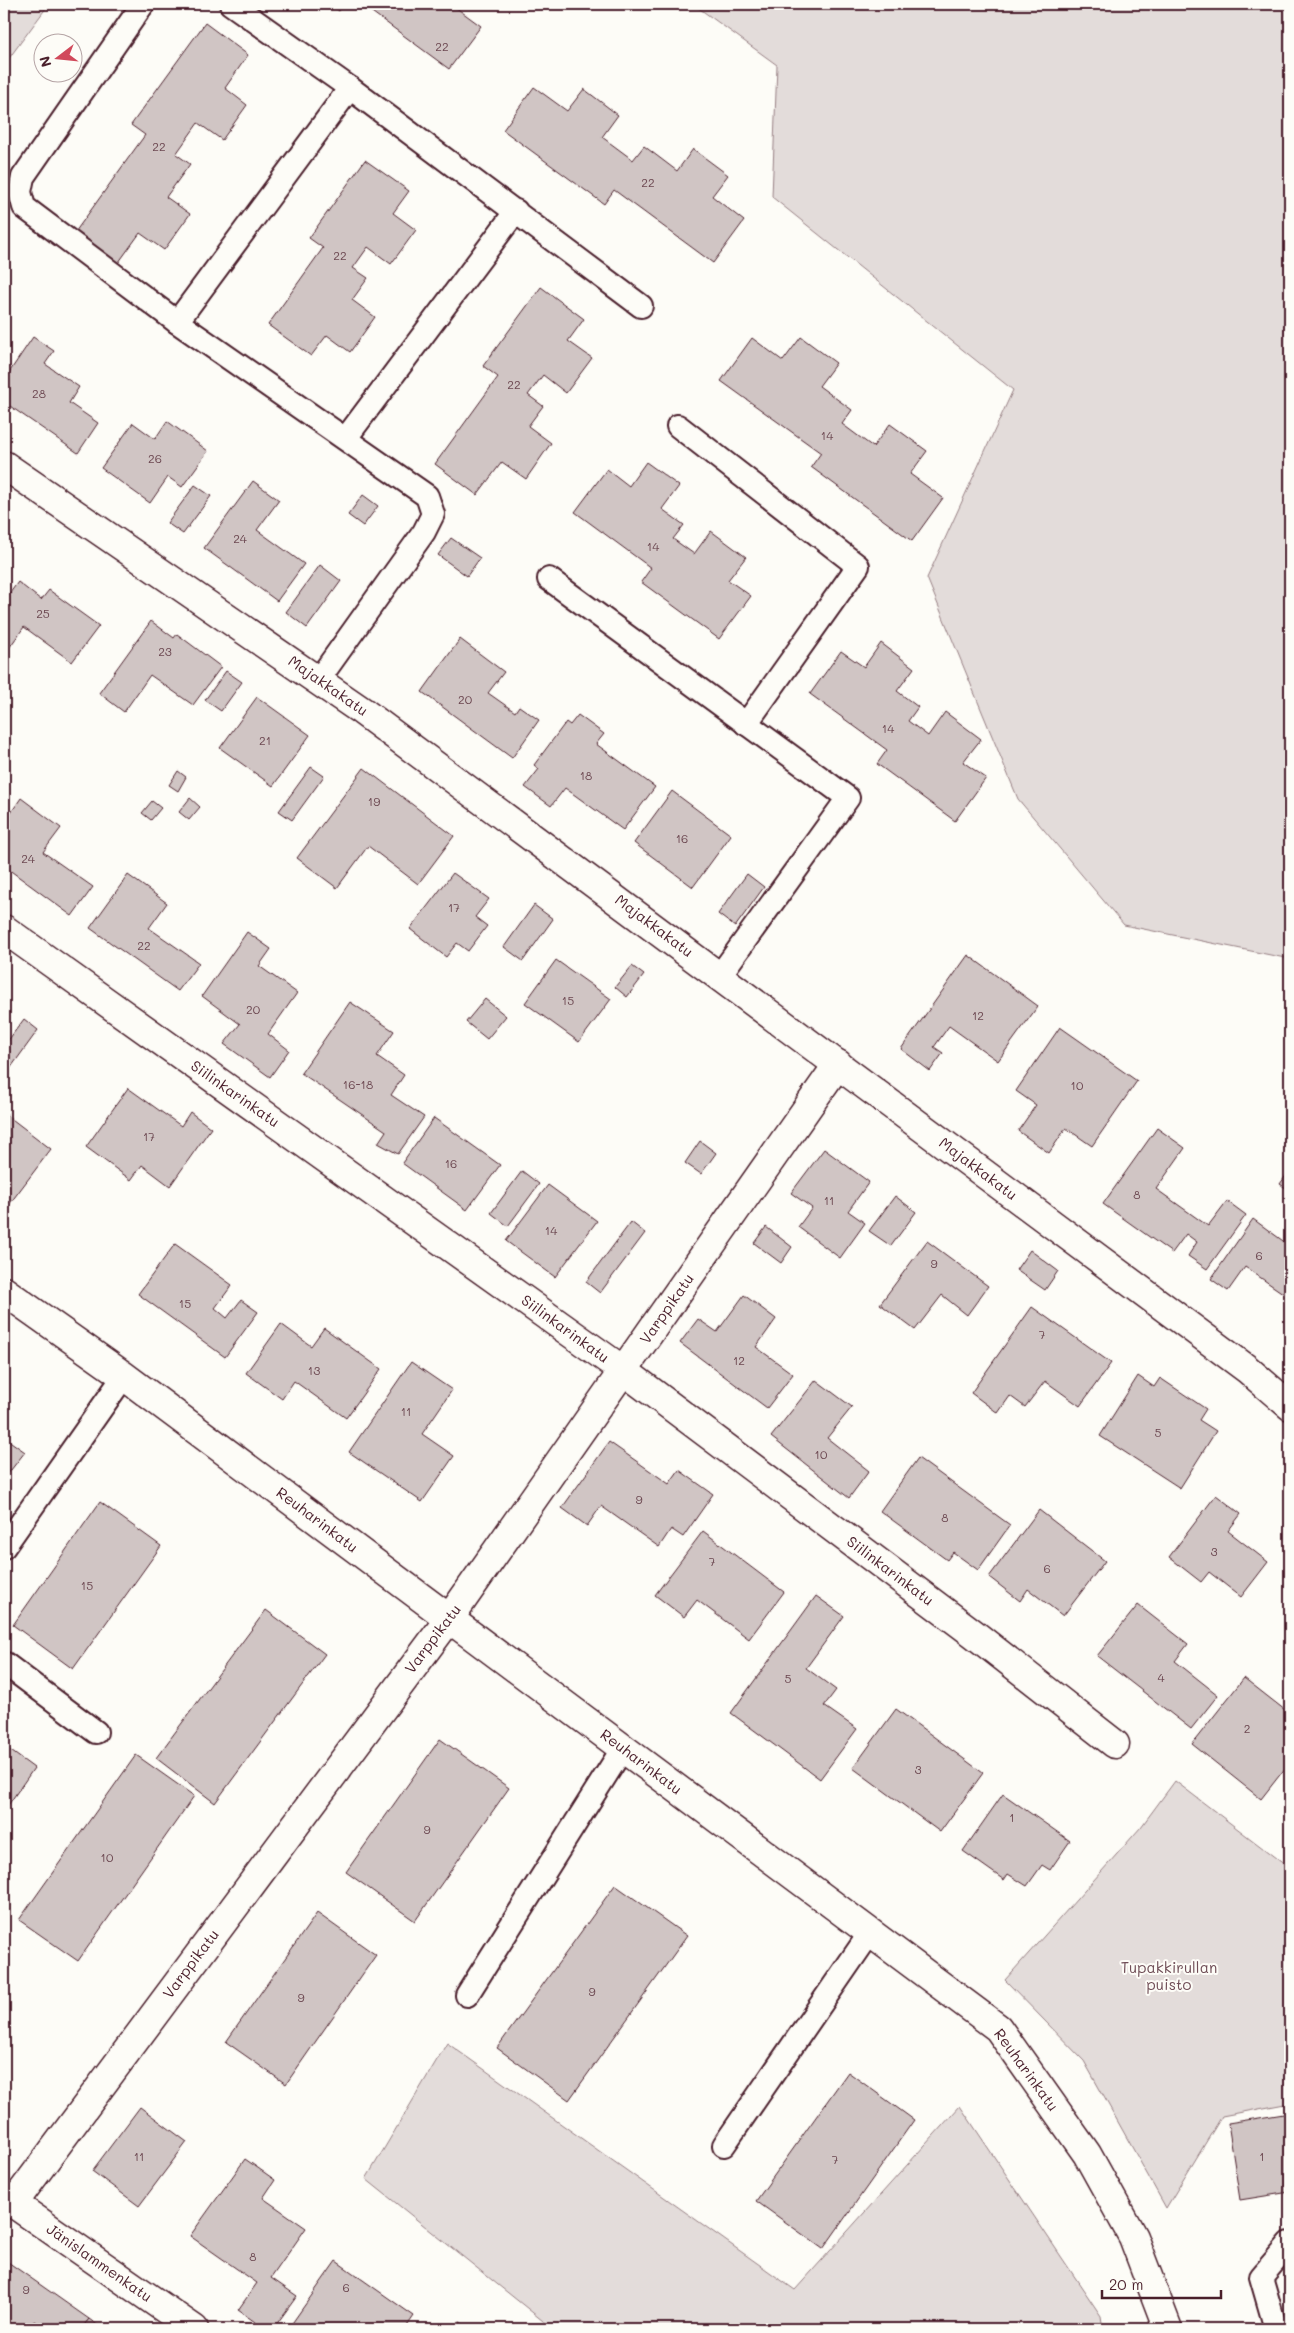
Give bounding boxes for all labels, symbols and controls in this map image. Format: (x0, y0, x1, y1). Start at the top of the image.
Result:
north arrow (32, 32, 82, 82)
house number: 22 (435, 38, 449, 54)
text: N (34, 54, 56, 69)
house number: 22 (152, 138, 166, 154)
house number: 22 (641, 174, 655, 190)
house number: 22 (333, 247, 347, 263)
house number: 22 (507, 376, 521, 392)
house number: 28 (32, 385, 46, 401)
house number: 14 (821, 427, 833, 443)
house number: 26 (148, 450, 162, 466)
house number: 24 (233, 530, 247, 546)
house number: 14 (647, 538, 659, 554)
house number: 25 (36, 605, 50, 621)
house number: 23 (158, 643, 172, 659)
street label: Majakkakatu (285, 650, 372, 720)
house number: 20 (458, 691, 473, 707)
house number: 14 (882, 720, 894, 736)
house number: 21 (259, 732, 271, 748)
house number: 18 (580, 767, 592, 783)
house number: 19 (368, 793, 380, 809)
house number: 16 (676, 830, 688, 846)
house number: 24 (21, 850, 35, 866)
street label: Majakkakatu (611, 889, 698, 961)
house number: 17 (448, 899, 460, 915)
house number: 22 (137, 937, 151, 953)
house number: 15 (562, 992, 574, 1008)
house number: 20 (246, 1001, 261, 1017)
house number: 12 (972, 1007, 984, 1023)
street label: Siilinkarinkatu (187, 1055, 284, 1131)
house number: 16-18 (343, 1076, 373, 1092)
house number: 10 (1071, 1077, 1084, 1093)
house number: 17 (143, 1128, 155, 1144)
street label: Majakkakatu (935, 1132, 1022, 1204)
house number: 16 (445, 1155, 457, 1171)
house number: 8 (1133, 1186, 1141, 1202)
house number: 11 (824, 1192, 834, 1208)
house number: 14 (545, 1222, 557, 1238)
house number: 6 (1255, 1247, 1263, 1263)
house number: 9 (930, 1255, 938, 1271)
street label: Varppikatu (635, 1269, 698, 1348)
street label: Siilinkarinkatu (518, 1289, 614, 1367)
house number: 15 (179, 1295, 191, 1311)
house number: 7 (1039, 1326, 1046, 1342)
house number: 12 (733, 1352, 745, 1368)
house number: 13 (308, 1362, 320, 1378)
house number: 11 (401, 1403, 411, 1419)
house number: 5 (1155, 1424, 1162, 1440)
house number: 10 (815, 1446, 828, 1462)
street label: Reuharinkatu (273, 1482, 363, 1557)
house number: 9 (635, 1491, 643, 1507)
house number: 8 (941, 1509, 949, 1525)
street label: Siilinkarinkatu (843, 1531, 938, 1610)
house number: 3 (1210, 1543, 1218, 1559)
house number: 7 (709, 1553, 716, 1569)
house number: 6 (1043, 1560, 1051, 1576)
house number: 15 (81, 1577, 93, 1593)
street label: Varppikatu (400, 1600, 465, 1677)
house number: 4 (1157, 1669, 1165, 1685)
house number: 5 (785, 1670, 792, 1686)
house number: 2 (1244, 1720, 1250, 1736)
street label: Reuharinkatu (597, 1724, 687, 1799)
house number: 3 (914, 1761, 922, 1777)
house number: 1 (1009, 1809, 1015, 1825)
house number: 9 (423, 1821, 431, 1837)
house number: 10 (101, 1849, 114, 1865)
street label: Varppikatu (158, 1925, 223, 2002)
park label: Tupakkirullan puisto (1121, 1957, 1217, 1994)
house number: 9 (588, 1983, 596, 1999)
house number: 9 (297, 1989, 305, 2005)
street label: Reuharinkatu (990, 2024, 1064, 2115)
house number: 11 (134, 2148, 144, 2164)
house number: 1 (1259, 2148, 1265, 2164)
house number: 7 (832, 2151, 839, 2167)
street label: Jänislammenkatu (43, 2218, 156, 2306)
house number: 8 (249, 2248, 257, 2264)
scale bar (1102, 2268, 1220, 2300)
text: 20 m (1109, 2274, 1143, 2294)
house number: 6 (342, 2279, 350, 2295)
house number: 9 (22, 2281, 30, 2297)

